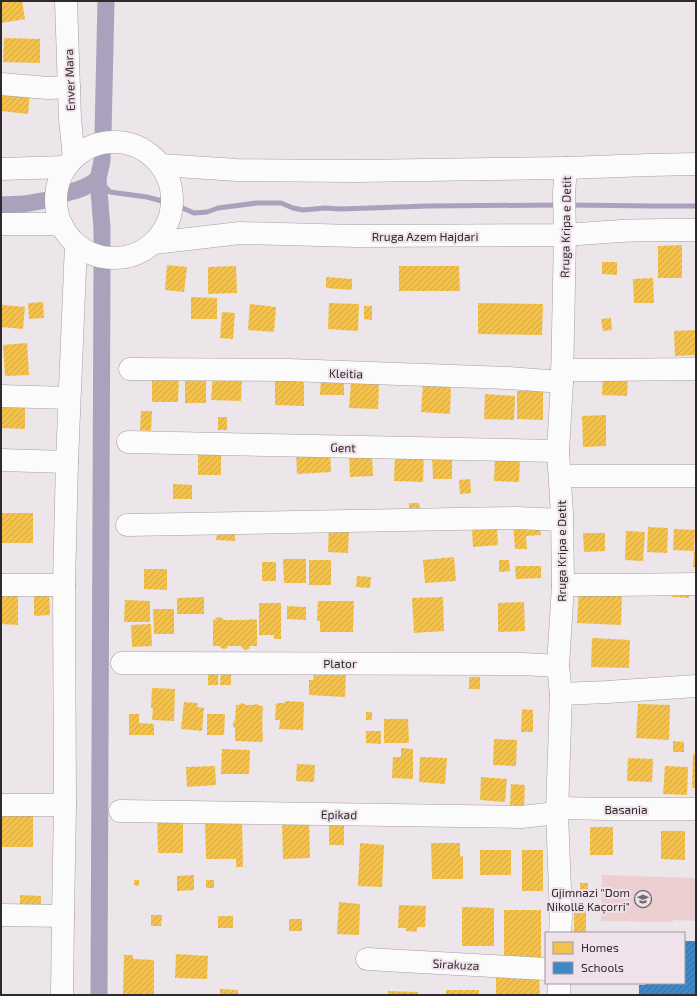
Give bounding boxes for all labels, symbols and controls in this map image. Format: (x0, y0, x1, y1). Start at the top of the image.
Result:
street label: Enver Mara (61, 49, 77, 111)
street label: Rruga Kripa e Detit (557, 176, 573, 278)
street label: Rruga Azem Hajdari (372, 229, 478, 244)
street label: Kleitia (329, 365, 363, 381)
street label: Gent (330, 440, 356, 454)
street label: Rruga Kripa e Detit (554, 500, 568, 602)
street label: Plator (323, 656, 357, 670)
street label: Basania (604, 802, 648, 816)
street label: Epikad (321, 807, 357, 821)
place label: Gjimnazi "Dom Nikollë Kaçorri" (546, 885, 630, 914)
school or university icon: Gjimnazi "Dom Nikollë Kaçorri" (633, 889, 653, 909)
legend (545, 932, 685, 984)
text: Homes (581, 940, 619, 954)
street label: Sirakuza (432, 956, 480, 972)
text: Schools (581, 960, 624, 974)

